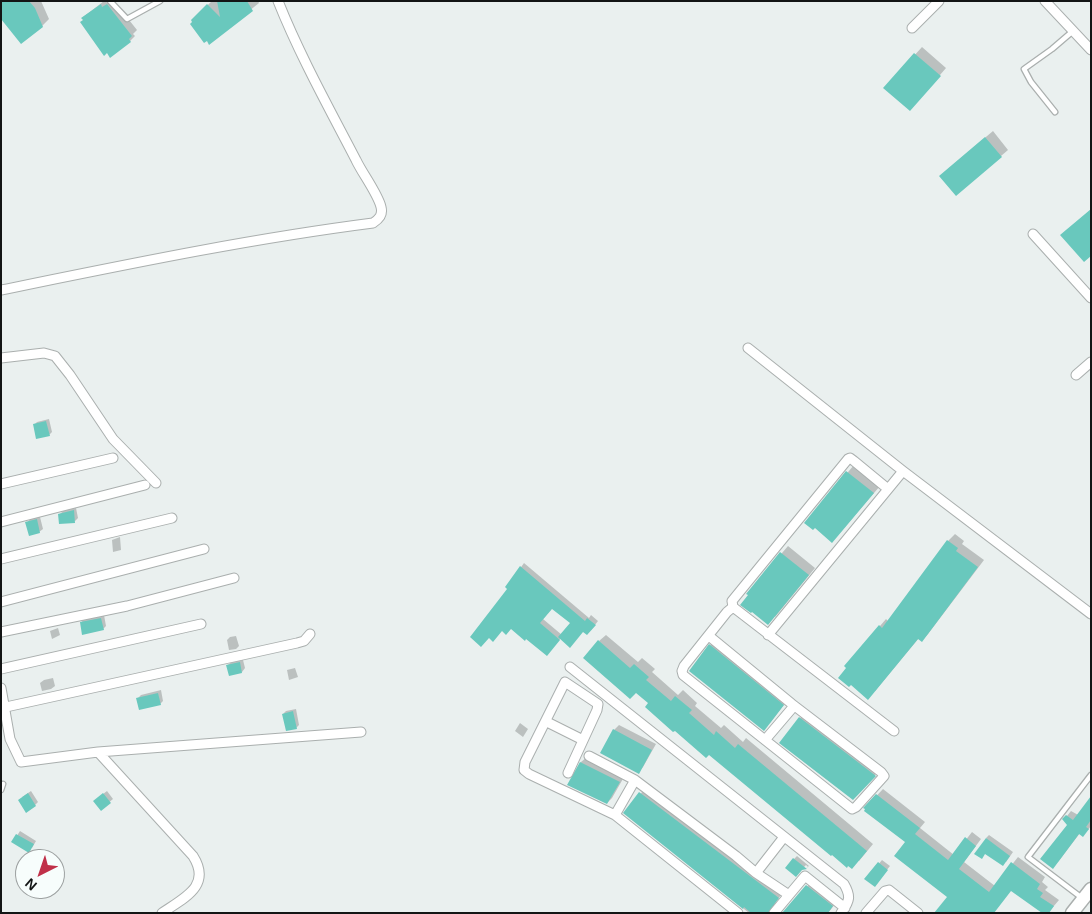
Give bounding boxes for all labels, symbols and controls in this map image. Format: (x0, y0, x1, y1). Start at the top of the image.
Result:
north arrow (15, 849, 65, 899)
text: N (22, 875, 40, 894)

